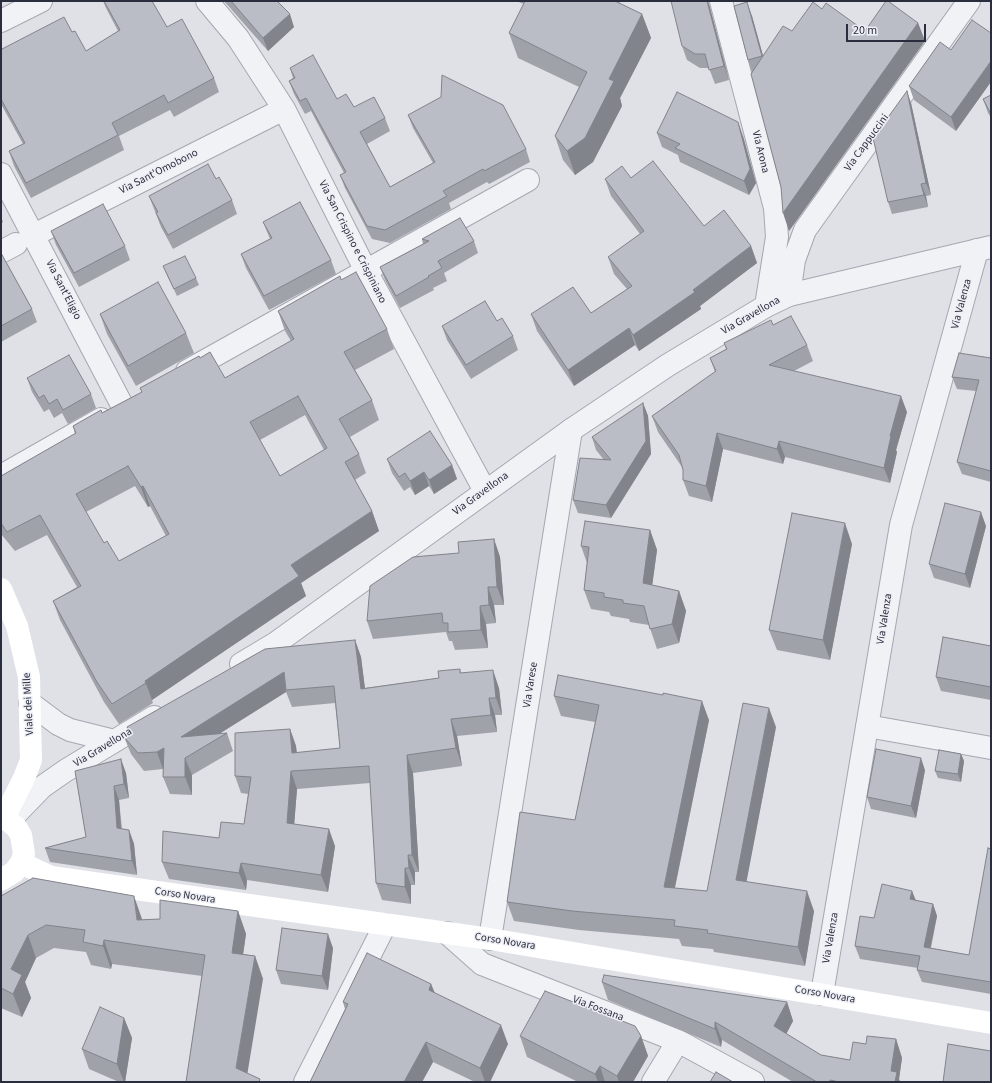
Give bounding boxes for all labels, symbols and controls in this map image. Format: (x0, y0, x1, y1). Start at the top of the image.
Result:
scale bar (848, 16, 928, 42)
text: 20 m (853, 22, 877, 39)
street label: Via Cappuccini (842, 112, 892, 174)
street label: Via Arona (748, 129, 772, 175)
street label: Via Sant'Omobono (118, 147, 200, 197)
street label: Via San Crispino e Crispiniano (315, 178, 389, 306)
street label: Via Sant'Eligio (42, 258, 84, 322)
street label: Via Valenza (949, 278, 975, 330)
street label: Via Gravellona (719, 294, 783, 338)
street label: Via Gravellona (451, 469, 511, 519)
street label: Via Valenza (874, 593, 896, 645)
street label: Via Varese (521, 661, 541, 709)
street label: Viale dei Mille (21, 672, 37, 736)
street label: Via Gravellona (71, 725, 135, 771)
street label: Corso Novara (154, 885, 216, 907)
street label: Via Valenza (820, 912, 842, 964)
street label: Corso Novara (474, 931, 536, 953)
street label: Corso Novara (794, 983, 856, 1007)
street label: Via Fossana (571, 993, 625, 1025)

